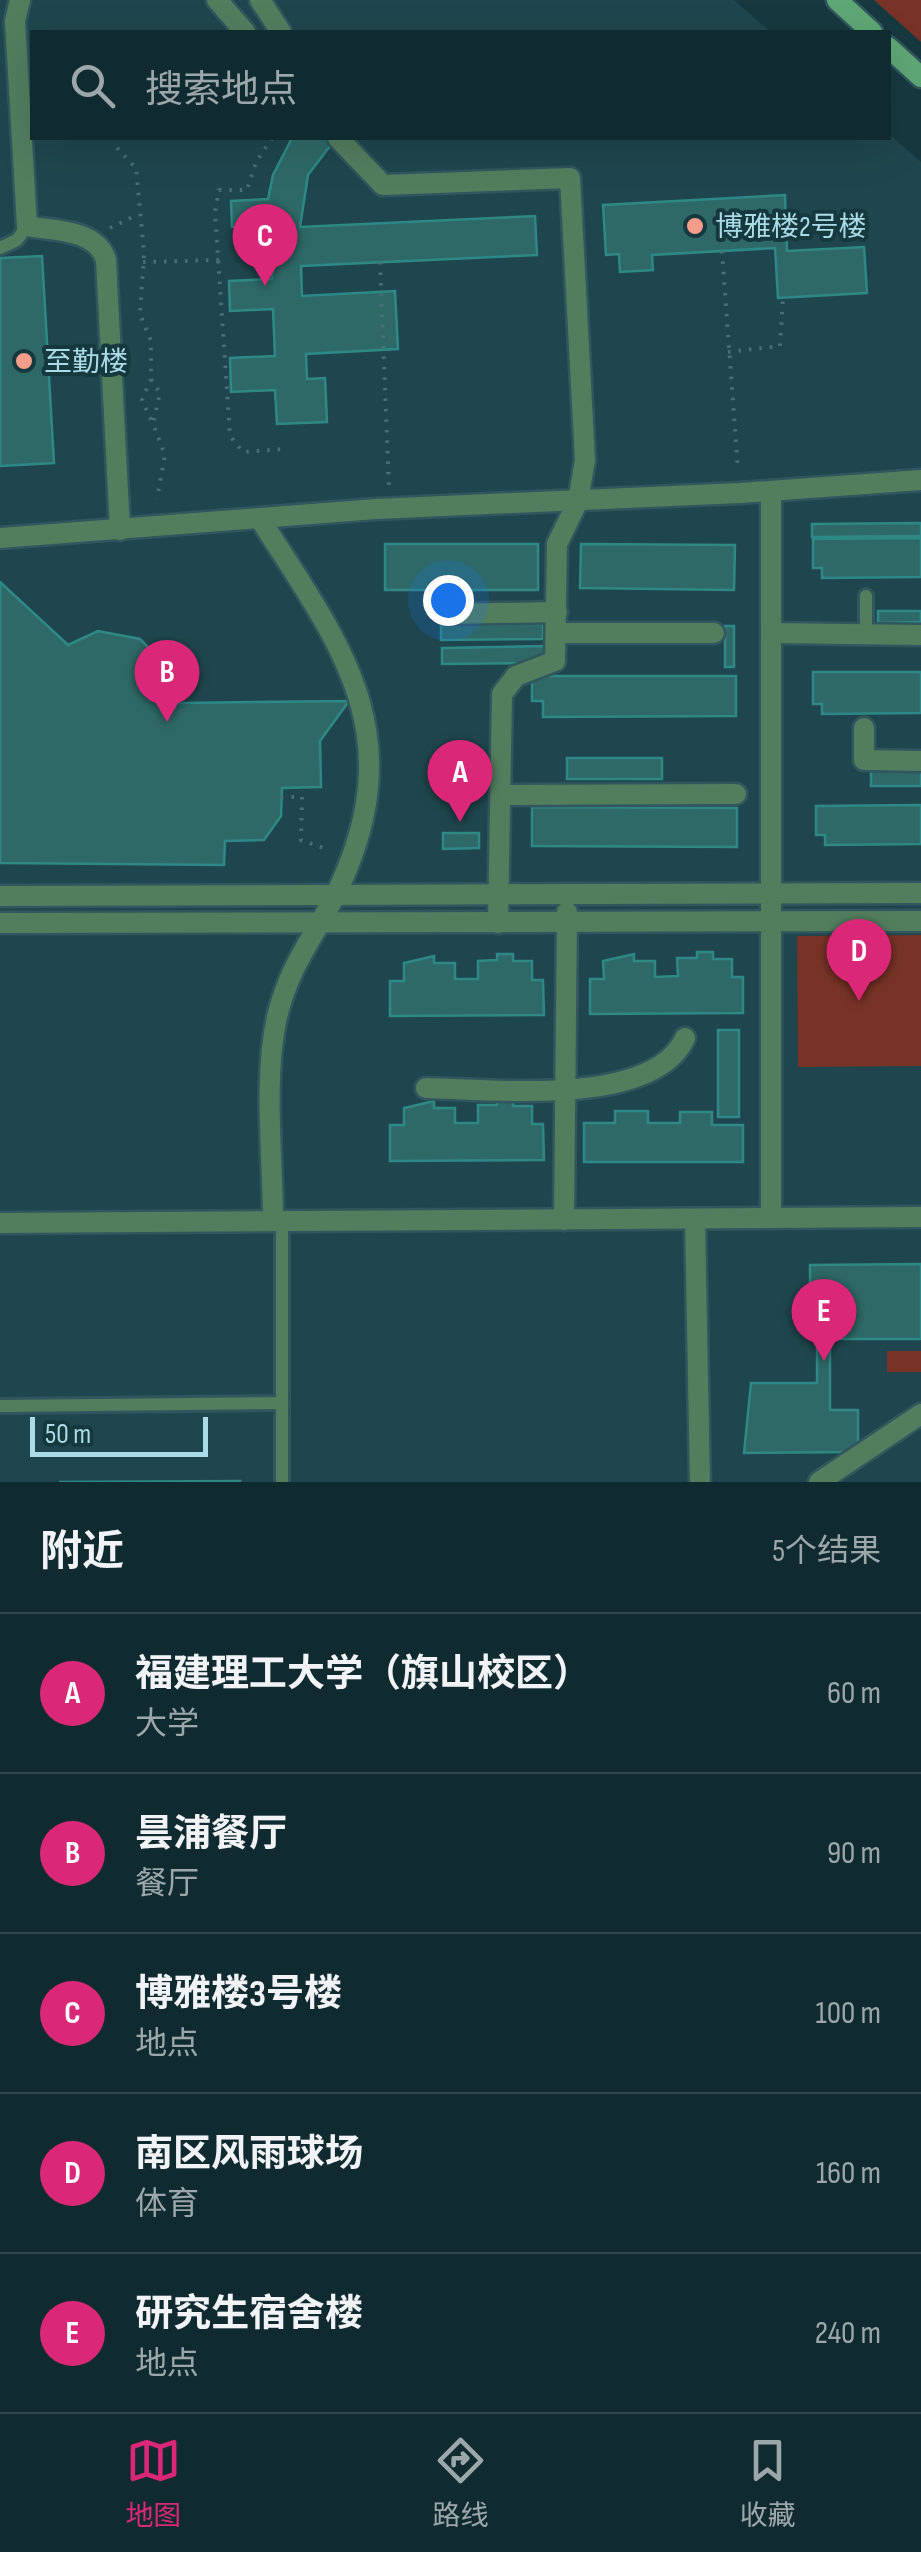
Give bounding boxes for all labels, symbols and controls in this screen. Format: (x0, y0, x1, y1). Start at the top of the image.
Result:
search box (30, 30, 891, 140)
icon: search (65, 58, 120, 113)
text: 搜索地点 (145, 68, 297, 113)
pin: C (232, 204, 298, 286)
place label: 博雅楼2号楼 (715, 211, 867, 244)
marker: 博雅楼2号楼 (684, 215, 706, 237)
place label: 至勤楼 (44, 346, 128, 379)
marker: 至勤楼 (13, 350, 35, 372)
your location (423, 575, 474, 626)
pin: B (134, 640, 200, 722)
pin: A (428, 740, 492, 822)
pin: D (826, 918, 892, 1001)
pin: E (792, 1278, 856, 1361)
scale bar (30, 1412, 208, 1456)
text: 50 m (45, 1418, 91, 1451)
text: 附近 (40, 1527, 124, 1578)
text: 5个结果 (772, 1532, 881, 1571)
text: 福建理工大学（旗山校区） (135, 1652, 591, 1697)
text: A (65, 1674, 80, 1713)
text: 60 m (827, 1674, 881, 1713)
text: 大学 (135, 1705, 199, 1744)
text: 昙浦餐厅 (135, 1812, 287, 1857)
text: B (65, 1834, 80, 1873)
text: 90 m (827, 1834, 881, 1873)
text: 餐厅 (135, 1865, 199, 1904)
text: 博雅楼3号楼 (135, 1972, 342, 2017)
text: C (64, 1994, 81, 2033)
text: 100 m (816, 1994, 881, 2033)
text: 地点 (135, 2025, 199, 2064)
text: 南区风雨球场 (135, 2132, 363, 2177)
text: D (64, 2154, 81, 2193)
text: 160 m (816, 2154, 881, 2193)
text: 体育 (135, 2185, 199, 2224)
text: 研究生宿舍楼 (135, 2292, 363, 2337)
text: E (66, 2314, 79, 2353)
text: 240 m (815, 2314, 881, 2353)
text: 地点 (135, 2345, 199, 2384)
tab: 地图 (125, 2433, 182, 2533)
tab: 路线 (432, 2433, 489, 2533)
tab: 收藏 (739, 2433, 796, 2533)

